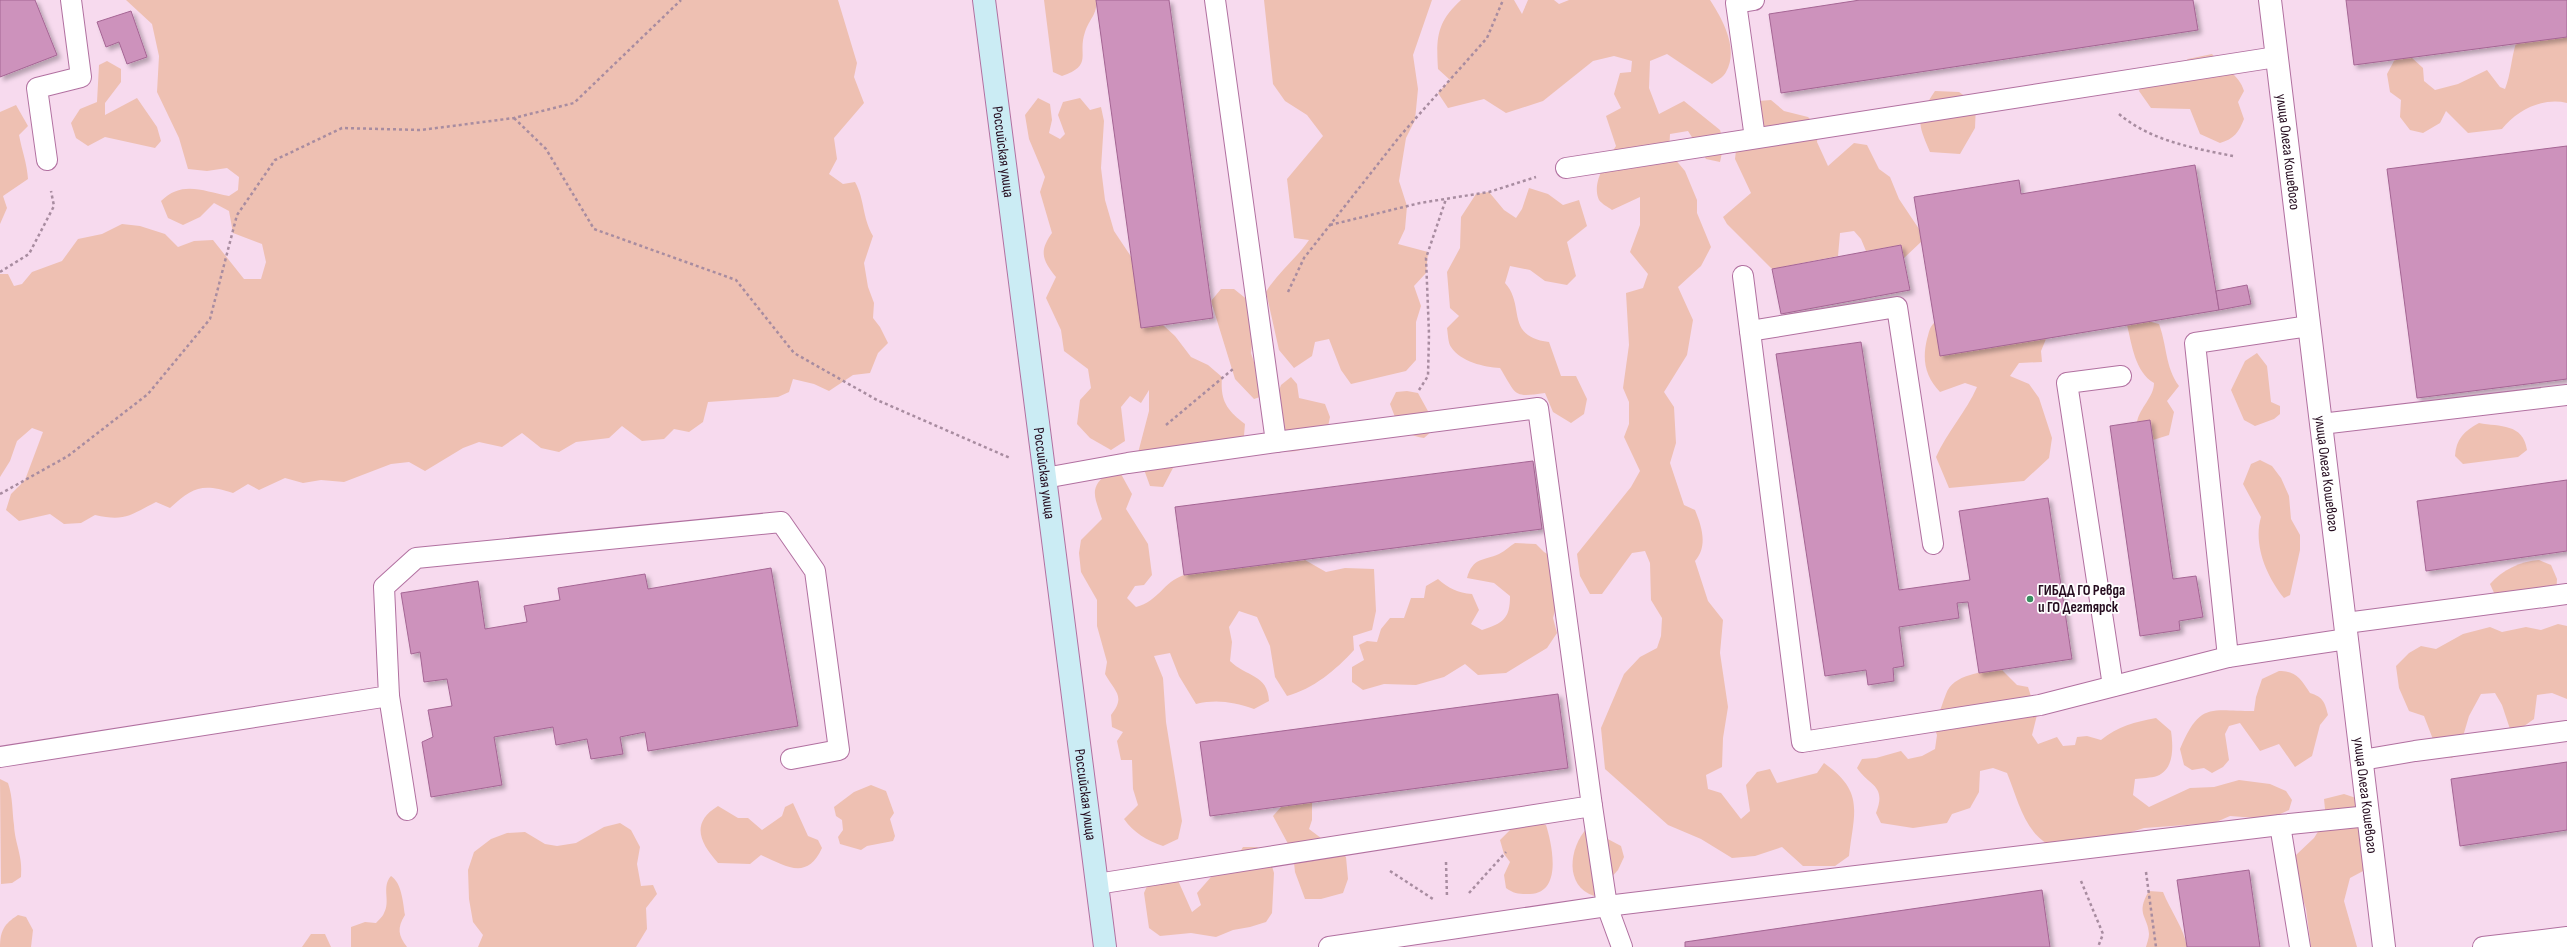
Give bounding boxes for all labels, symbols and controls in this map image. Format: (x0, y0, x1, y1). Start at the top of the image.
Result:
street label: улица Олега Кошевого (2271, 93, 2304, 211)
street label: Российская улица (988, 105, 1018, 199)
street label: улица Олега Кошевого (2310, 415, 2343, 533)
street label: Российская улица (1029, 426, 1059, 520)
place label: ГИБДД ГО Ревда и ГО Дегтярск (2038, 581, 2125, 617)
marker: ГИБДД ГО Ревда и ГО Дегтярск (2025, 594, 2035, 604)
street label: улица Олега Кошевого (2349, 736, 2382, 854)
street label: Российская улица (1070, 748, 1100, 842)

